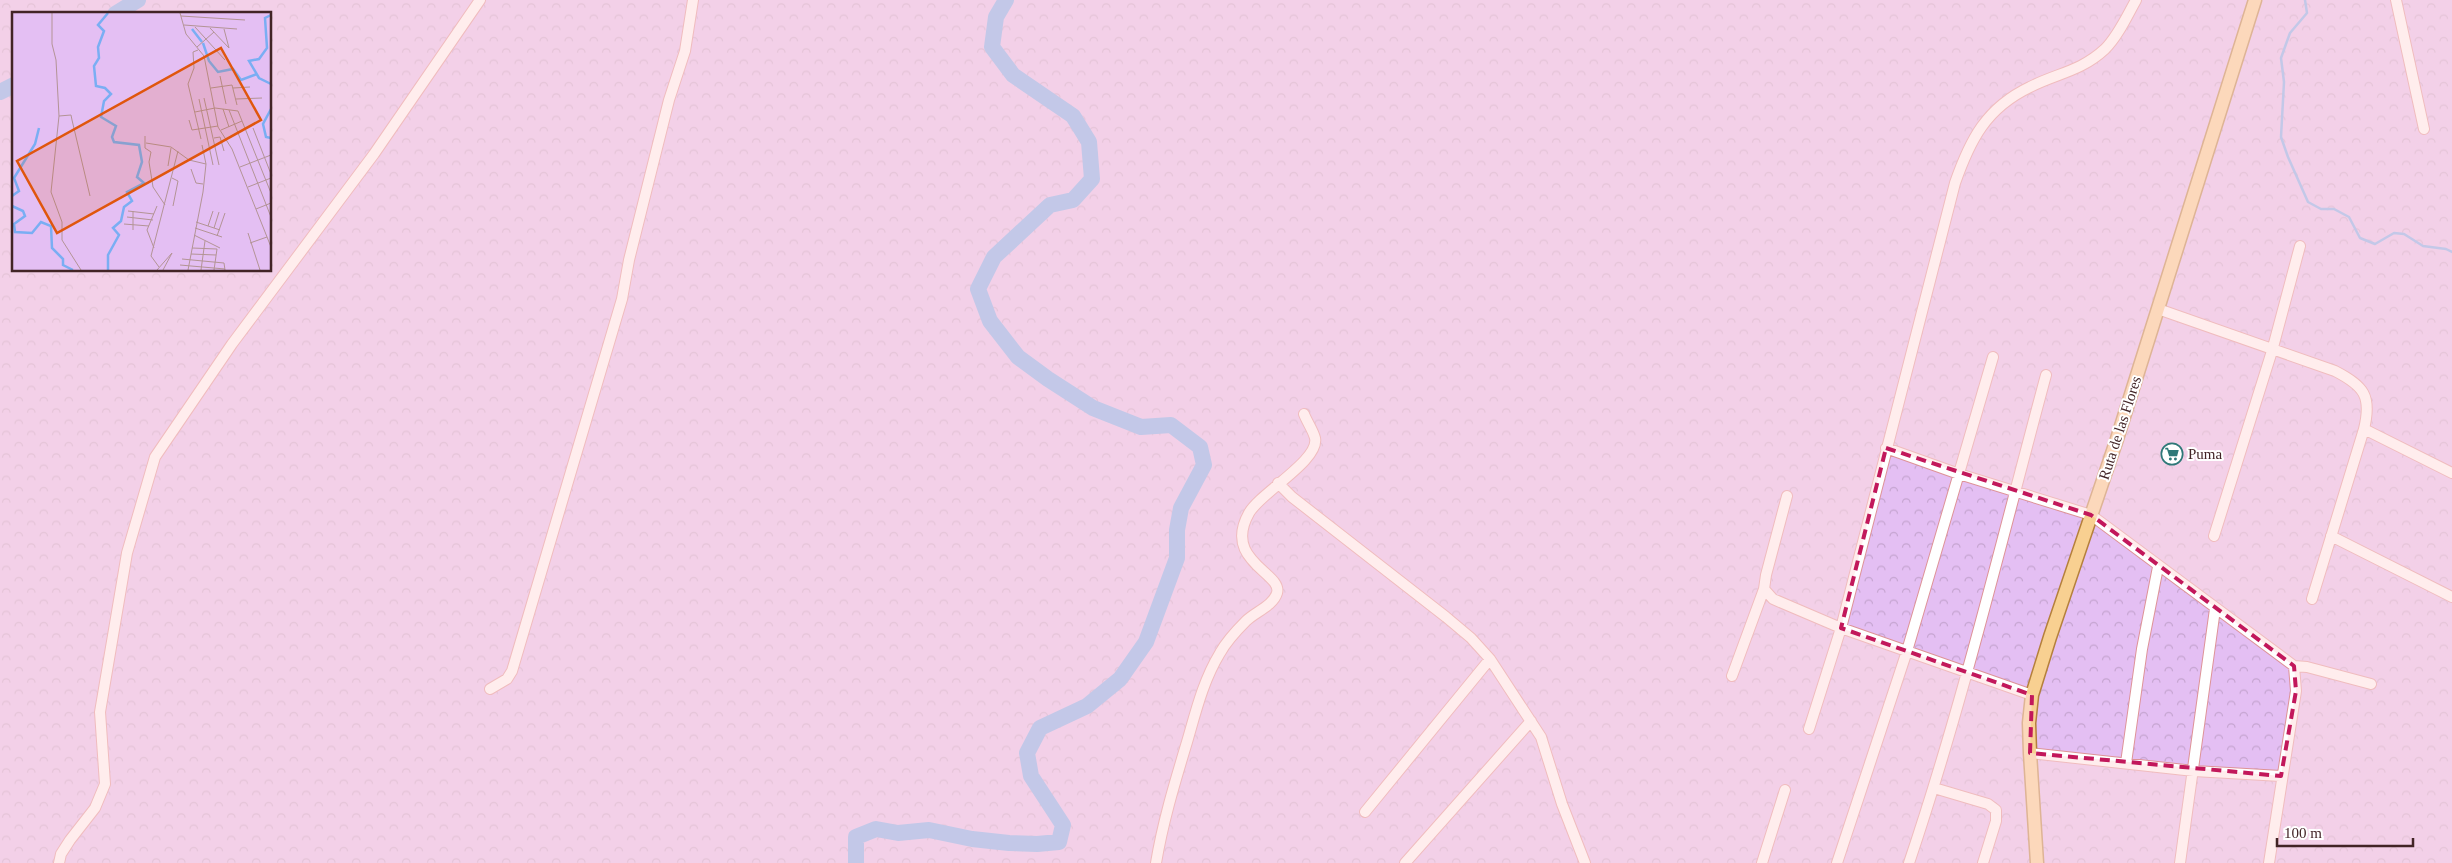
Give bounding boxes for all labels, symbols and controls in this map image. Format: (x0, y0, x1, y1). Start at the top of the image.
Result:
inset map (12, 12, 271, 271)
street label: Ruta de las Flores (2096, 374, 2144, 482)
supermarket icon: Puma (2160, 442, 2184, 466)
place label: Puma (2188, 446, 2223, 462)
scale bar (2277, 816, 2413, 848)
text: 100 m (2284, 825, 2322, 841)

